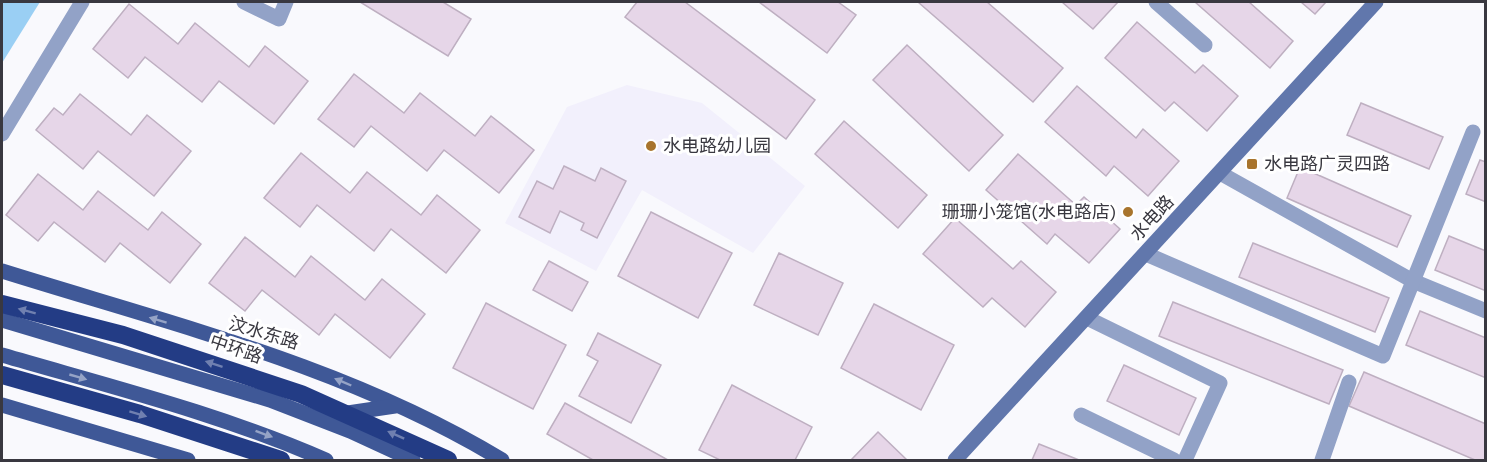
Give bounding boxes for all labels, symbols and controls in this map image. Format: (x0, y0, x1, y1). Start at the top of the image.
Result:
place label: 水电路幼儿园 (663, 135, 771, 156)
marker: 水电路幼儿园 (644, 139, 658, 153)
place label: 水电路广灵四路 (1264, 153, 1390, 174)
marker: 水电路广灵四路 (1245, 157, 1259, 171)
street label: 水电路 (1126, 191, 1178, 245)
place label: 珊珊小笼馆(水电路店) (941, 201, 1116, 222)
marker: 珊珊小笼馆(水电路店) (1121, 205, 1135, 219)
one-way arrow (18, 305, 36, 315)
street label: 汶水东路 (227, 312, 302, 353)
one-way arrow (149, 315, 167, 324)
street label: 中环路 (207, 330, 265, 367)
one-way arrow (205, 358, 223, 368)
one-way arrow (69, 372, 87, 382)
one-way arrow (334, 377, 352, 387)
one-way arrow (130, 410, 148, 419)
one-way arrow (255, 430, 273, 439)
one-way arrow (387, 431, 404, 440)

